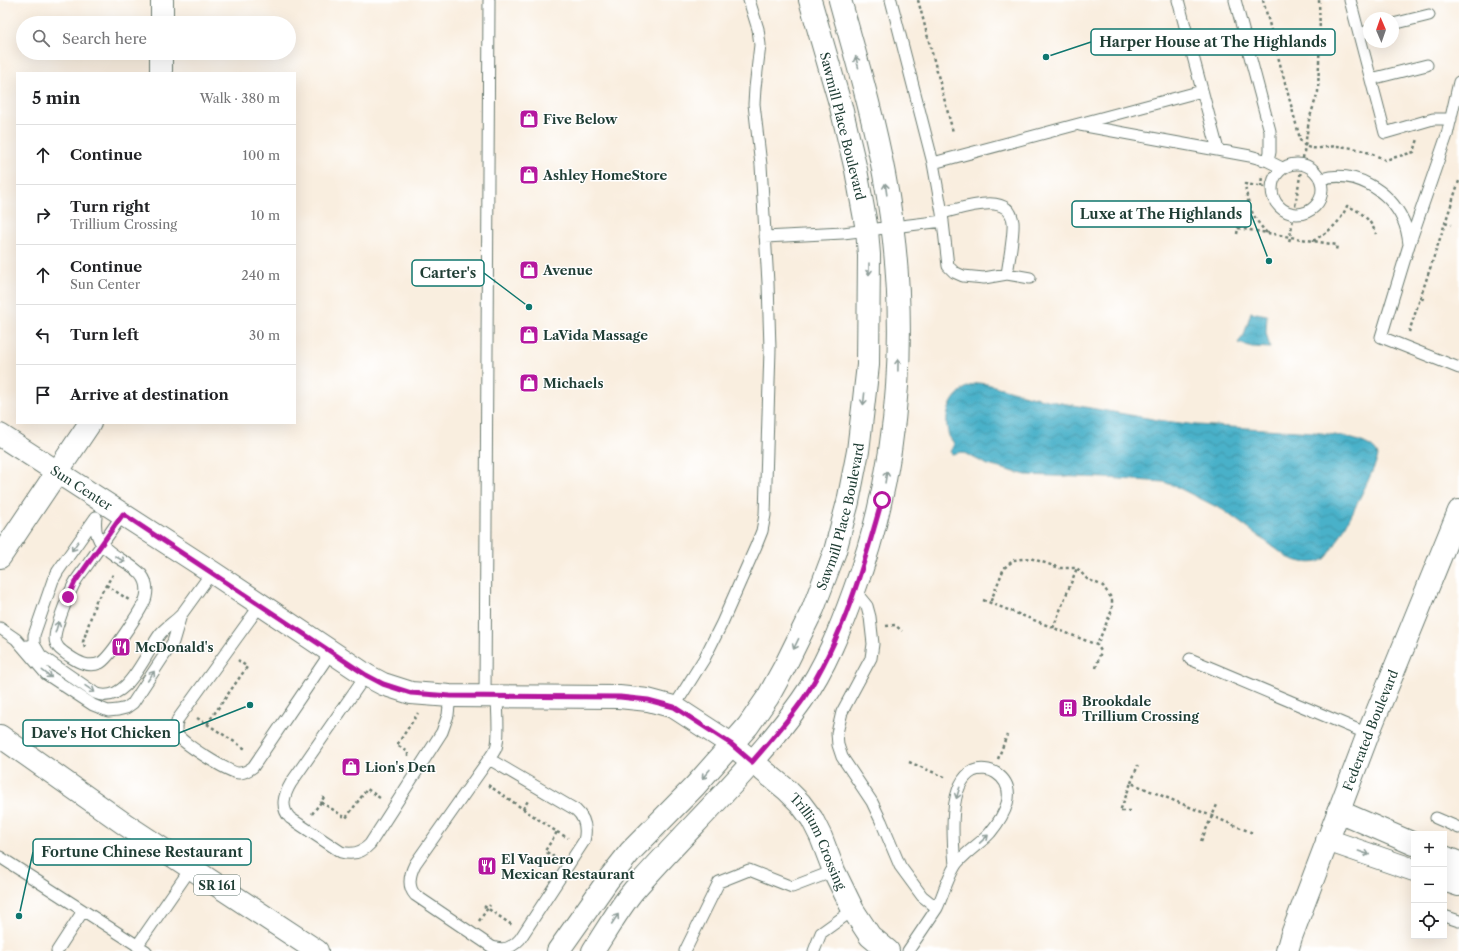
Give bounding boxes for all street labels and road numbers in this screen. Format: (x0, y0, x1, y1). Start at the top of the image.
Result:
street label: Sawmill Place Boulevard (817, 50, 869, 202)
street label: Sawmill Place Boulevard (813, 442, 867, 592)
street label: Sun Center (48, 462, 116, 514)
street label: Federated Boulevard (1339, 667, 1401, 793)
street label: Trillium Crossing (787, 790, 850, 892)
road number: SR 161 (194, 875, 240, 895)

